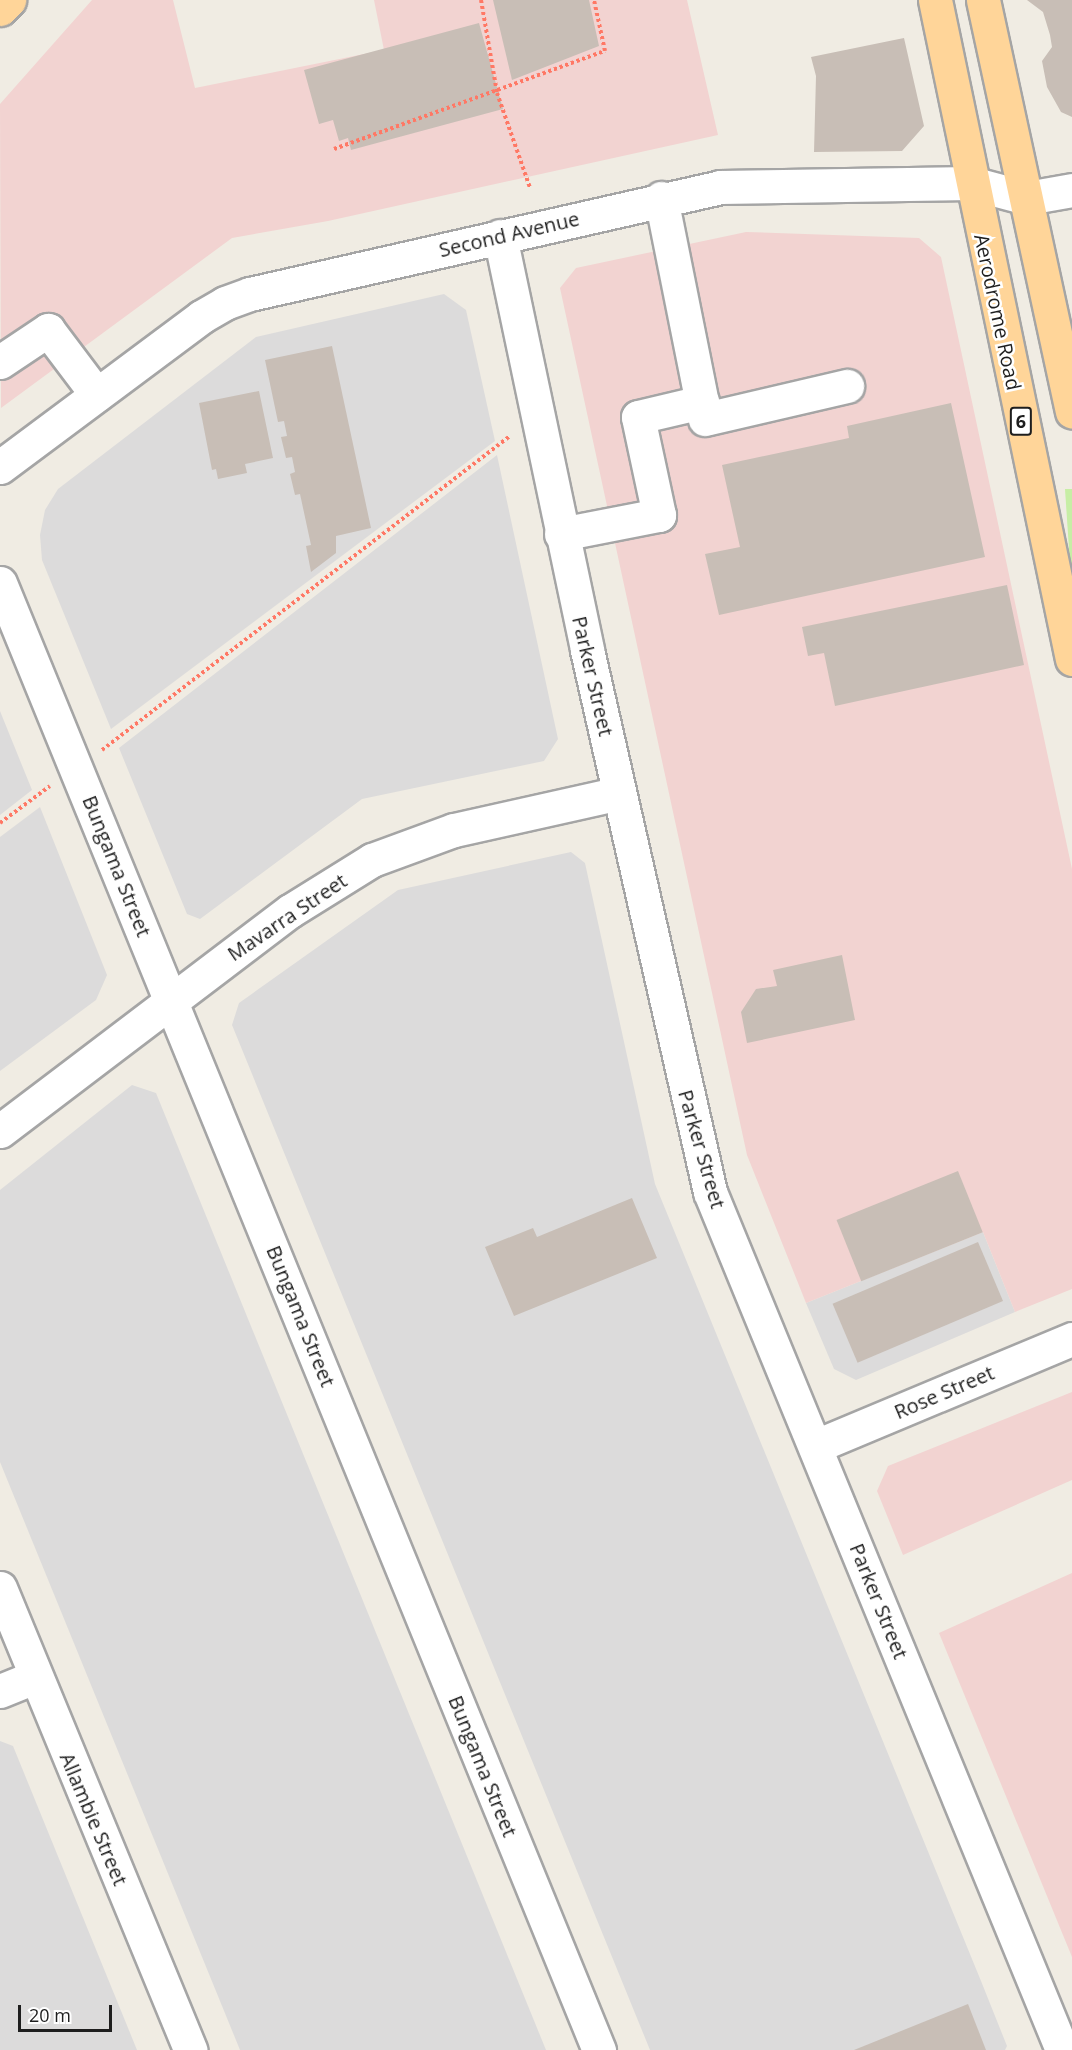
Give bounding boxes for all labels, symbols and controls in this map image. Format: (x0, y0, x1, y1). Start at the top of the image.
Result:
street label: Second Avenue (437, 206, 581, 262)
street label: Aerodrome Road (970, 232, 1026, 392)
road number: 6 (1009, 406, 1033, 436)
street label: Parker Street (568, 614, 618, 738)
street label: Bungama Street (78, 792, 156, 940)
street label: Mavarra Street (223, 868, 351, 966)
street label: Parker Street (674, 1087, 730, 1211)
street label: Bungama Street (262, 1242, 340, 1390)
street label: Rose Street (890, 1360, 998, 1424)
street label: Parker Street (845, 1540, 913, 1662)
street label: Bungama Street (444, 1692, 522, 1840)
street label: Allambie Street (55, 1749, 133, 1889)
scale bar (21, 1993, 116, 2031)
text: 20 m (29, 2003, 71, 2027)

